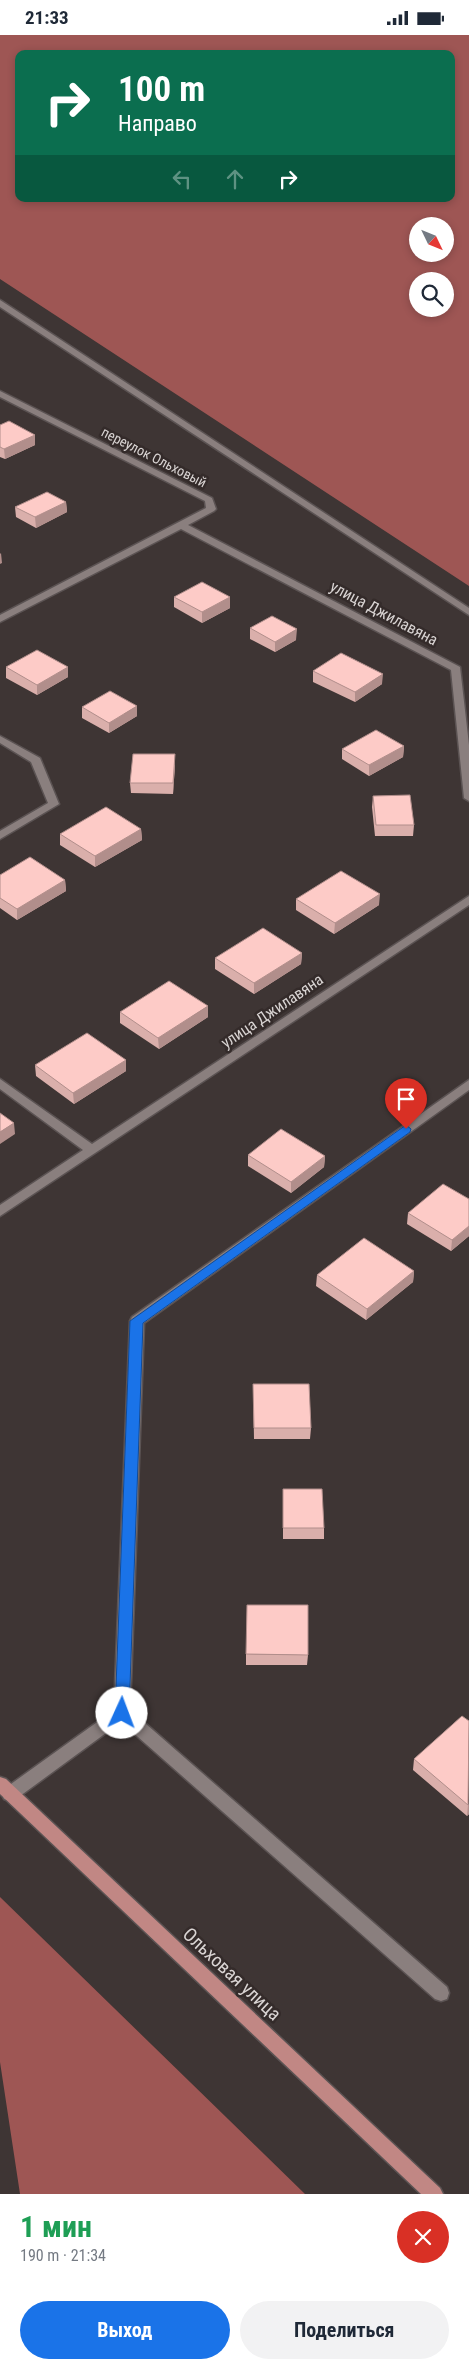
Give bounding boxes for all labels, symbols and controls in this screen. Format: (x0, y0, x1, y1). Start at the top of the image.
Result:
text: 21:33 (25, 6, 69, 29)
text: 100 m (118, 69, 205, 110)
icon: right (35, 70, 100, 135)
text: Направо (118, 111, 197, 136)
icon: left (168, 165, 196, 193)
icon: ahead (221, 165, 249, 193)
icon: right (274, 165, 302, 193)
north arrow (409, 217, 454, 263)
map controls (409, 217, 454, 317)
button: search (409, 272, 454, 317)
street label: переулок Ольховый (99, 424, 209, 490)
street label: улица Джилавяна (327, 577, 441, 649)
street label: улица Джилавяна (217, 970, 327, 1052)
pin (385, 1078, 427, 1129)
icon: arrive (392, 1085, 420, 1113)
position arrow (95, 1686, 147, 1738)
street label: Ольховая улица (178, 1923, 286, 2025)
text: 1 мин (20, 2209, 92, 2244)
button: close (397, 2211, 449, 2263)
text: 190 m · 21:34 (20, 2246, 106, 2265)
button: Выход (20, 2301, 230, 2359)
button: Поделиться (240, 2301, 449, 2359)

